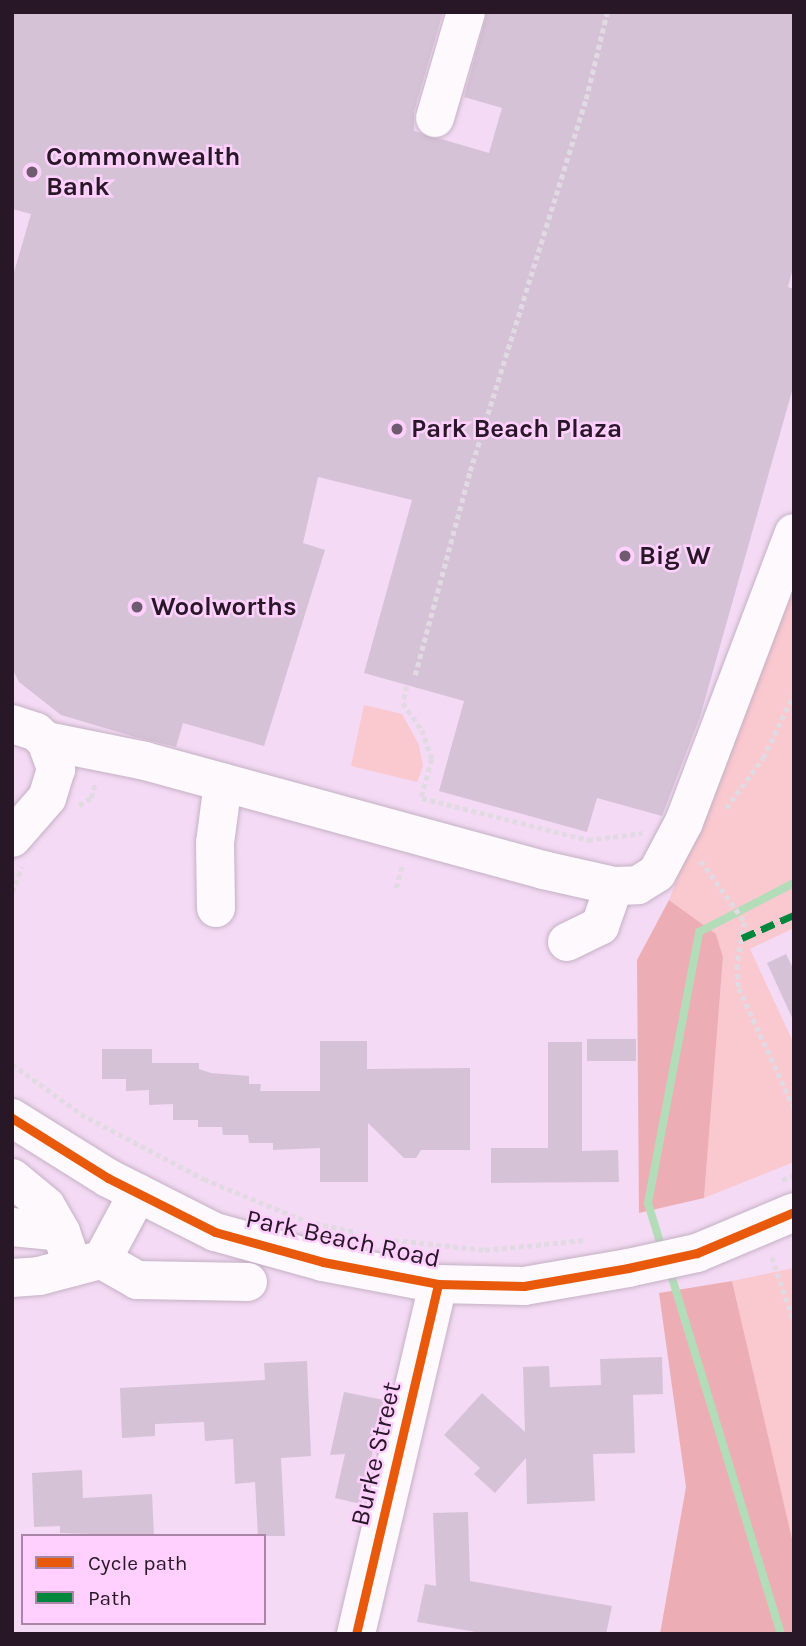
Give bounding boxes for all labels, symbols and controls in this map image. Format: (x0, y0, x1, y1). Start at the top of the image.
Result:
place label: Commonwealth Bank (46, 141, 241, 202)
marker: Commonwealth Bank (24, 164, 40, 180)
place label: Park Beach Plaza (411, 413, 622, 445)
marker: Park Beach Plaza (389, 421, 405, 437)
place label: Big W (639, 540, 711, 572)
marker: Big W (617, 548, 633, 564)
place label: Woolworths (151, 591, 297, 623)
marker: Woolworths (129, 599, 145, 615)
street label: Park Beach Road (243, 1203, 443, 1275)
street label: Burke Street (344, 1379, 408, 1529)
legend (21, 1534, 266, 1625)
text: Cycle path (88, 1551, 188, 1575)
text: Path (88, 1586, 132, 1610)

